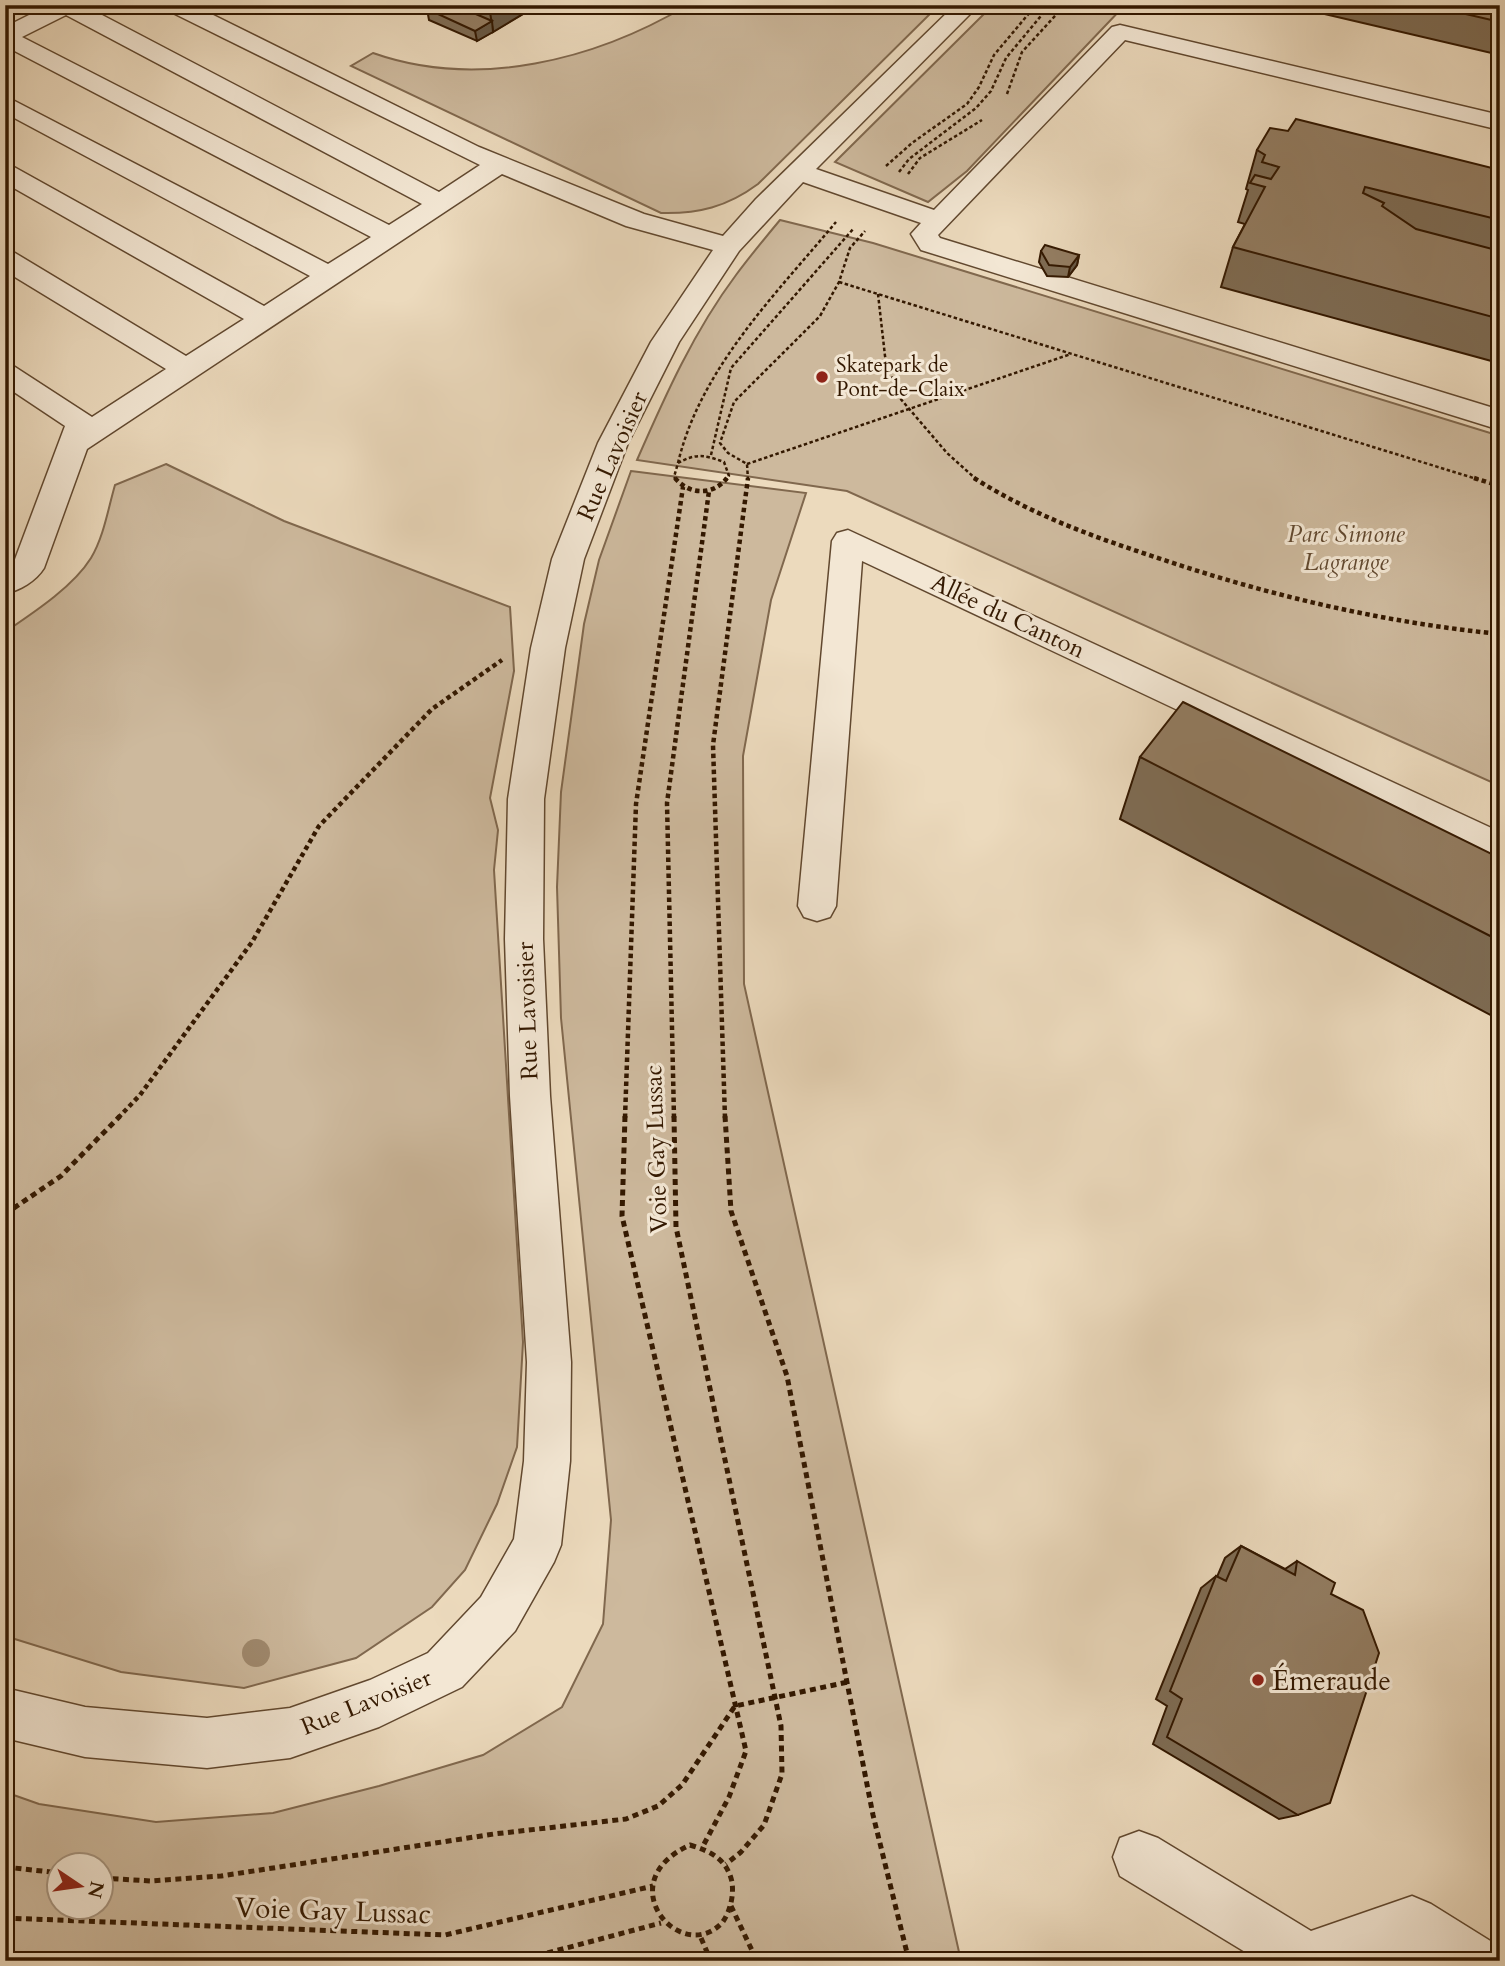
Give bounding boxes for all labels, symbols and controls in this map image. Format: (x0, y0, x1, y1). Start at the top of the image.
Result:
place label: Skatepark de Pont-de-Claix (836, 351, 965, 404)
marker: Skatepark de Pont-de-Claix (814, 369, 830, 385)
street label: Rue Lavoisier (569, 386, 656, 526)
park label: Parc Simone Lagrange (1287, 518, 1406, 579)
street label: Allée du Canton (925, 566, 1091, 667)
street label: Rue Lavoisier (509, 941, 546, 1081)
street label: Voie Gay Lussac (637, 1064, 676, 1234)
street label: Rue Lavoisier (296, 1661, 437, 1744)
place label: Émeraude (1272, 1662, 1391, 1700)
marker: Émeraude (1250, 1672, 1266, 1688)
north arrow (46, 1850, 116, 1920)
text: N (81, 1879, 110, 1901)
street label: Voie Gay Lussac (234, 1889, 432, 1933)

